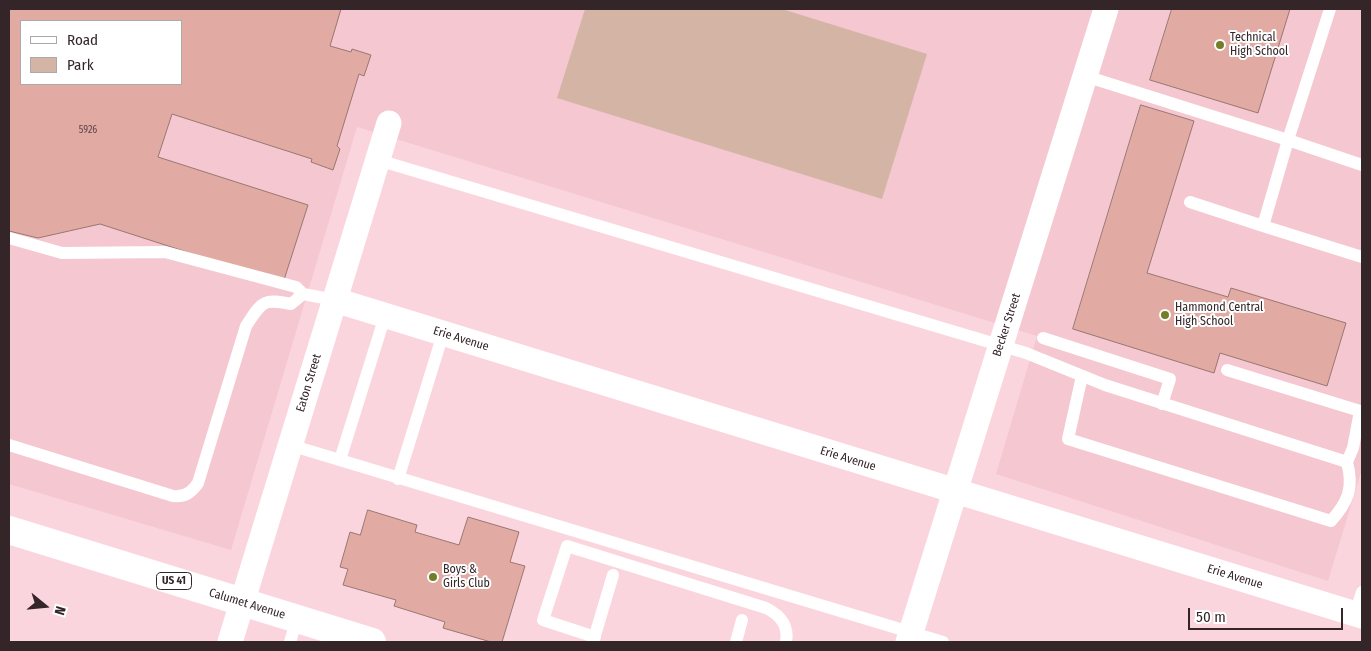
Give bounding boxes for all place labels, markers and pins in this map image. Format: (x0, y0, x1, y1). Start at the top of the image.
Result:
place label: Technical High School (1230, 31, 1288, 59)
marker: Technical High School (1214, 39, 1226, 51)
place label: Hammond Central High School (1175, 301, 1263, 329)
marker: Hammond Central High School (1159, 309, 1171, 321)
place label: Boys & Girls Club (443, 563, 490, 591)
marker: Boys & Girls Club (427, 571, 439, 583)

